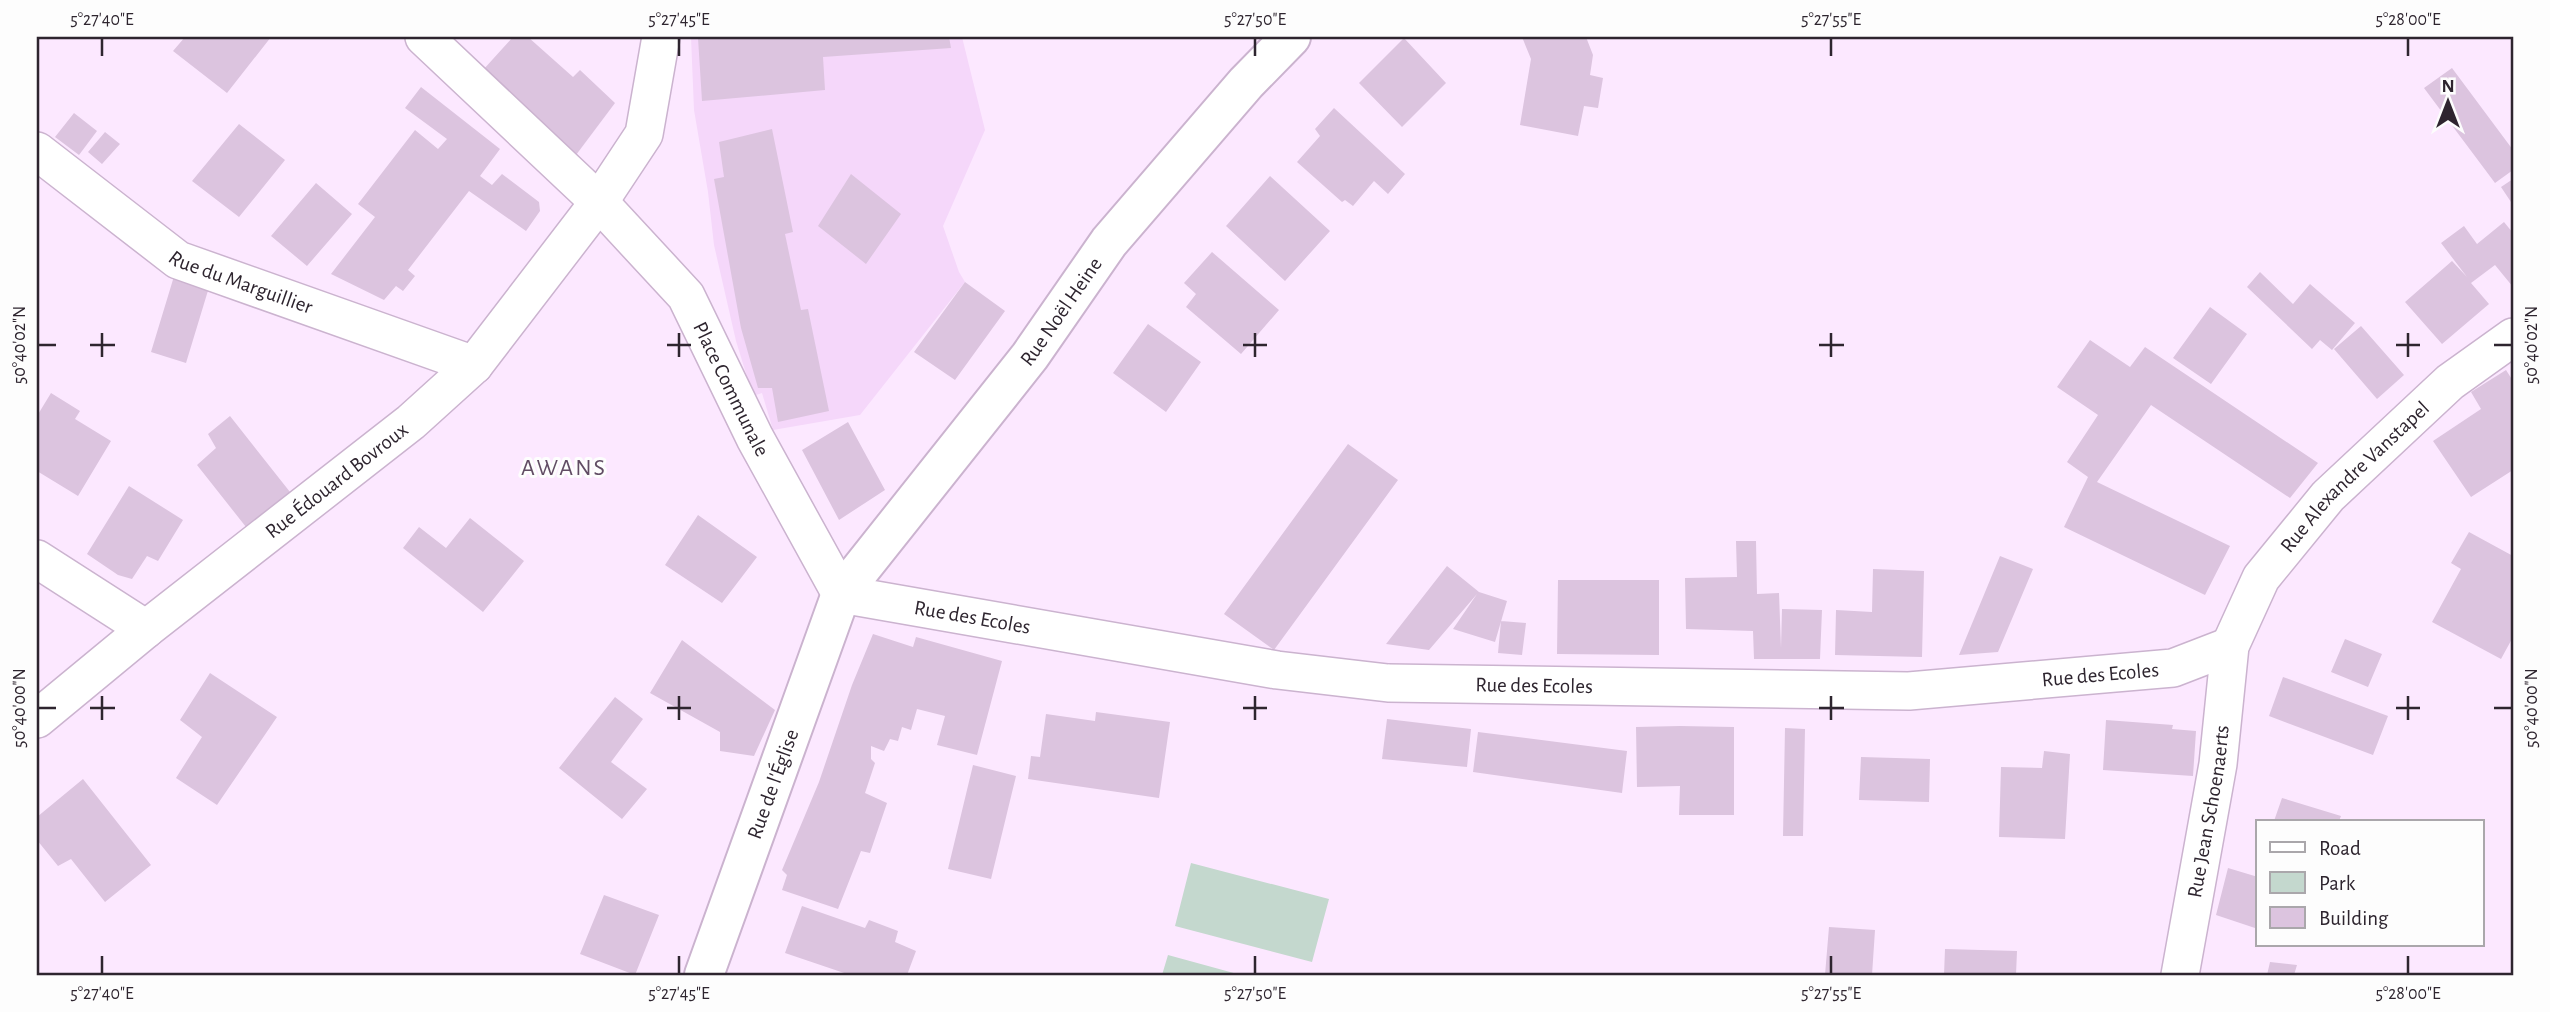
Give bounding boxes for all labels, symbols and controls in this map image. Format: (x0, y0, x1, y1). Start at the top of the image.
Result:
text: 5°27'40"E (70, 11, 134, 29)
text: 5°27'45"E (648, 11, 710, 29)
text: 5°27'50"E (1224, 11, 1286, 29)
text: 5°27'55"E (1801, 11, 1861, 29)
text: 5°28'00"E (2375, 11, 2441, 29)
north arrow (2414, 66, 2484, 136)
text: N (2441, 77, 2455, 96)
street label: Rue du Marguillier (164, 247, 316, 318)
street label: Rue Noël Heine (1016, 254, 1106, 370)
text: 50°40'02"N (11, 306, 29, 384)
text: 50°40'02"N (2523, 306, 2541, 384)
street label: Place Communale (689, 319, 773, 460)
street label: Rue Alexandre Vanstapel (2277, 397, 2433, 556)
street label: Rue Édouard Bovroux (262, 419, 412, 543)
district label: AWANS (521, 456, 607, 480)
street label: Rue des Ecoles (913, 597, 1032, 638)
street label: Rue des Ecoles (2041, 659, 2160, 690)
text: 50°40'00"N (11, 668, 29, 748)
text: 50°40'00"N (2523, 668, 2541, 748)
street label: Rue des Ecoles (1475, 674, 1593, 697)
street label: Rue Jean Schoenaerts (2184, 724, 2233, 900)
street label: Rue de l'Église (744, 726, 803, 842)
legend (2256, 820, 2484, 946)
text: Road (2319, 838, 2361, 859)
text: Park (2319, 873, 2356, 894)
text: Building (2319, 908, 2389, 929)
text: 5°27'40"E (70, 985, 134, 1003)
text: 5°27'45"E (648, 985, 710, 1003)
text: 5°27'50"E (1224, 985, 1286, 1003)
text: 5°27'55"E (1801, 985, 1861, 1003)
text: 5°28'00"E (2375, 985, 2441, 1003)

